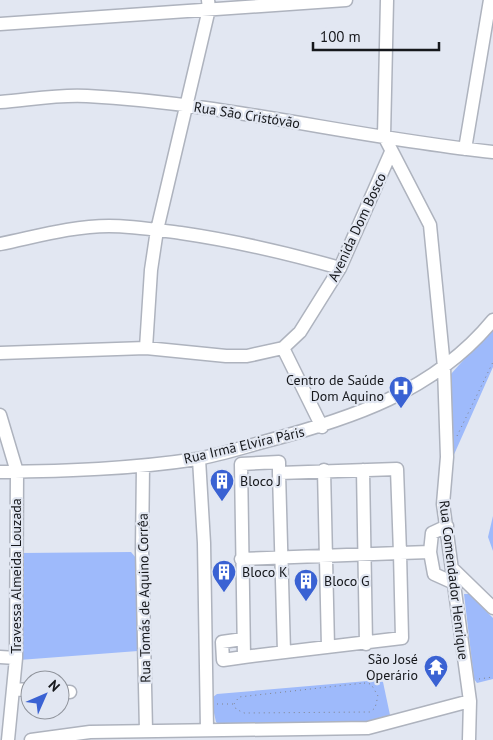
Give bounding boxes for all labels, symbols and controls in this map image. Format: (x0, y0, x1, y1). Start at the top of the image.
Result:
scale bar (313, 20, 439, 52)
text: 100 m (320, 27, 361, 46)
street label: Rua São Cristóvão (193, 98, 301, 132)
street label: Avenida Dom Bosco (324, 170, 390, 284)
place label: Centro de Saúde Dom Aquino (286, 371, 384, 405)
hospital icon: Centro de Saúde Dom Aquino (388, 375, 414, 409)
street label: Rua Irmã Elvira Páris (182, 422, 306, 468)
building icon: Bloco J (209, 468, 235, 502)
place label: Bloco J (240, 472, 281, 490)
street label: Travessa Almeida Louzada (7, 498, 25, 654)
street label: Rua Comendador Henrique (435, 499, 473, 661)
street label: Rua Tomás de Aquino Corrêa (134, 513, 154, 683)
building icon: Bloco K (211, 559, 237, 593)
place label: Bloco K (242, 563, 288, 581)
building icon: Bloco G (293, 568, 319, 602)
place label: Bloco G (324, 572, 370, 590)
place label: São José Operário (366, 650, 418, 684)
temple icon: São José Operário (423, 654, 449, 688)
north arrow (20, 670, 70, 720)
text: N (45, 676, 64, 695)

